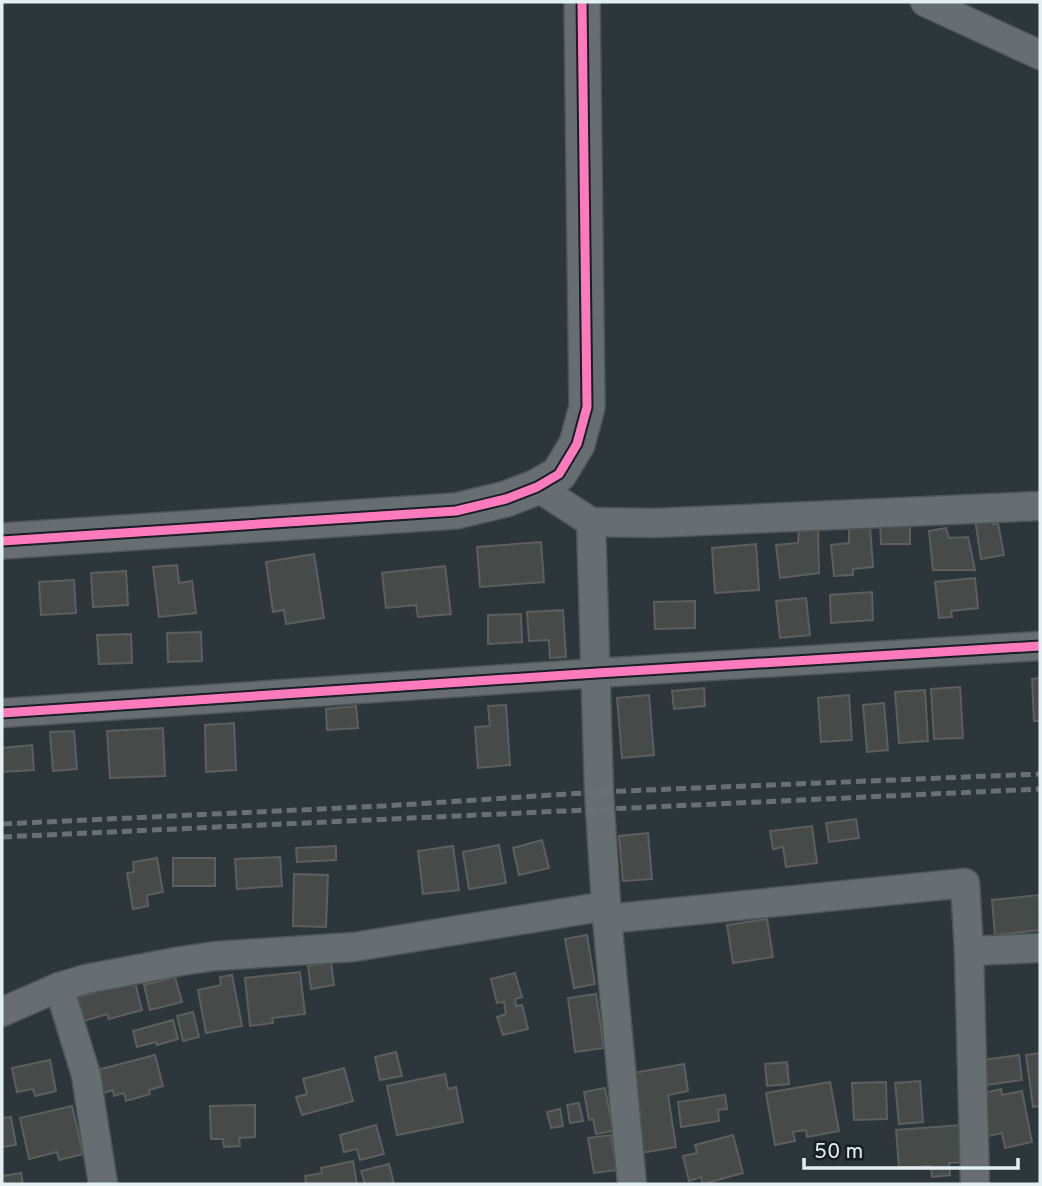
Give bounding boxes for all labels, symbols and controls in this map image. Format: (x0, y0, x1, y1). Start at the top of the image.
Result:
scale bar (804, 1126, 1018, 1170)
text: 50 m (814, 1139, 863, 1166)

